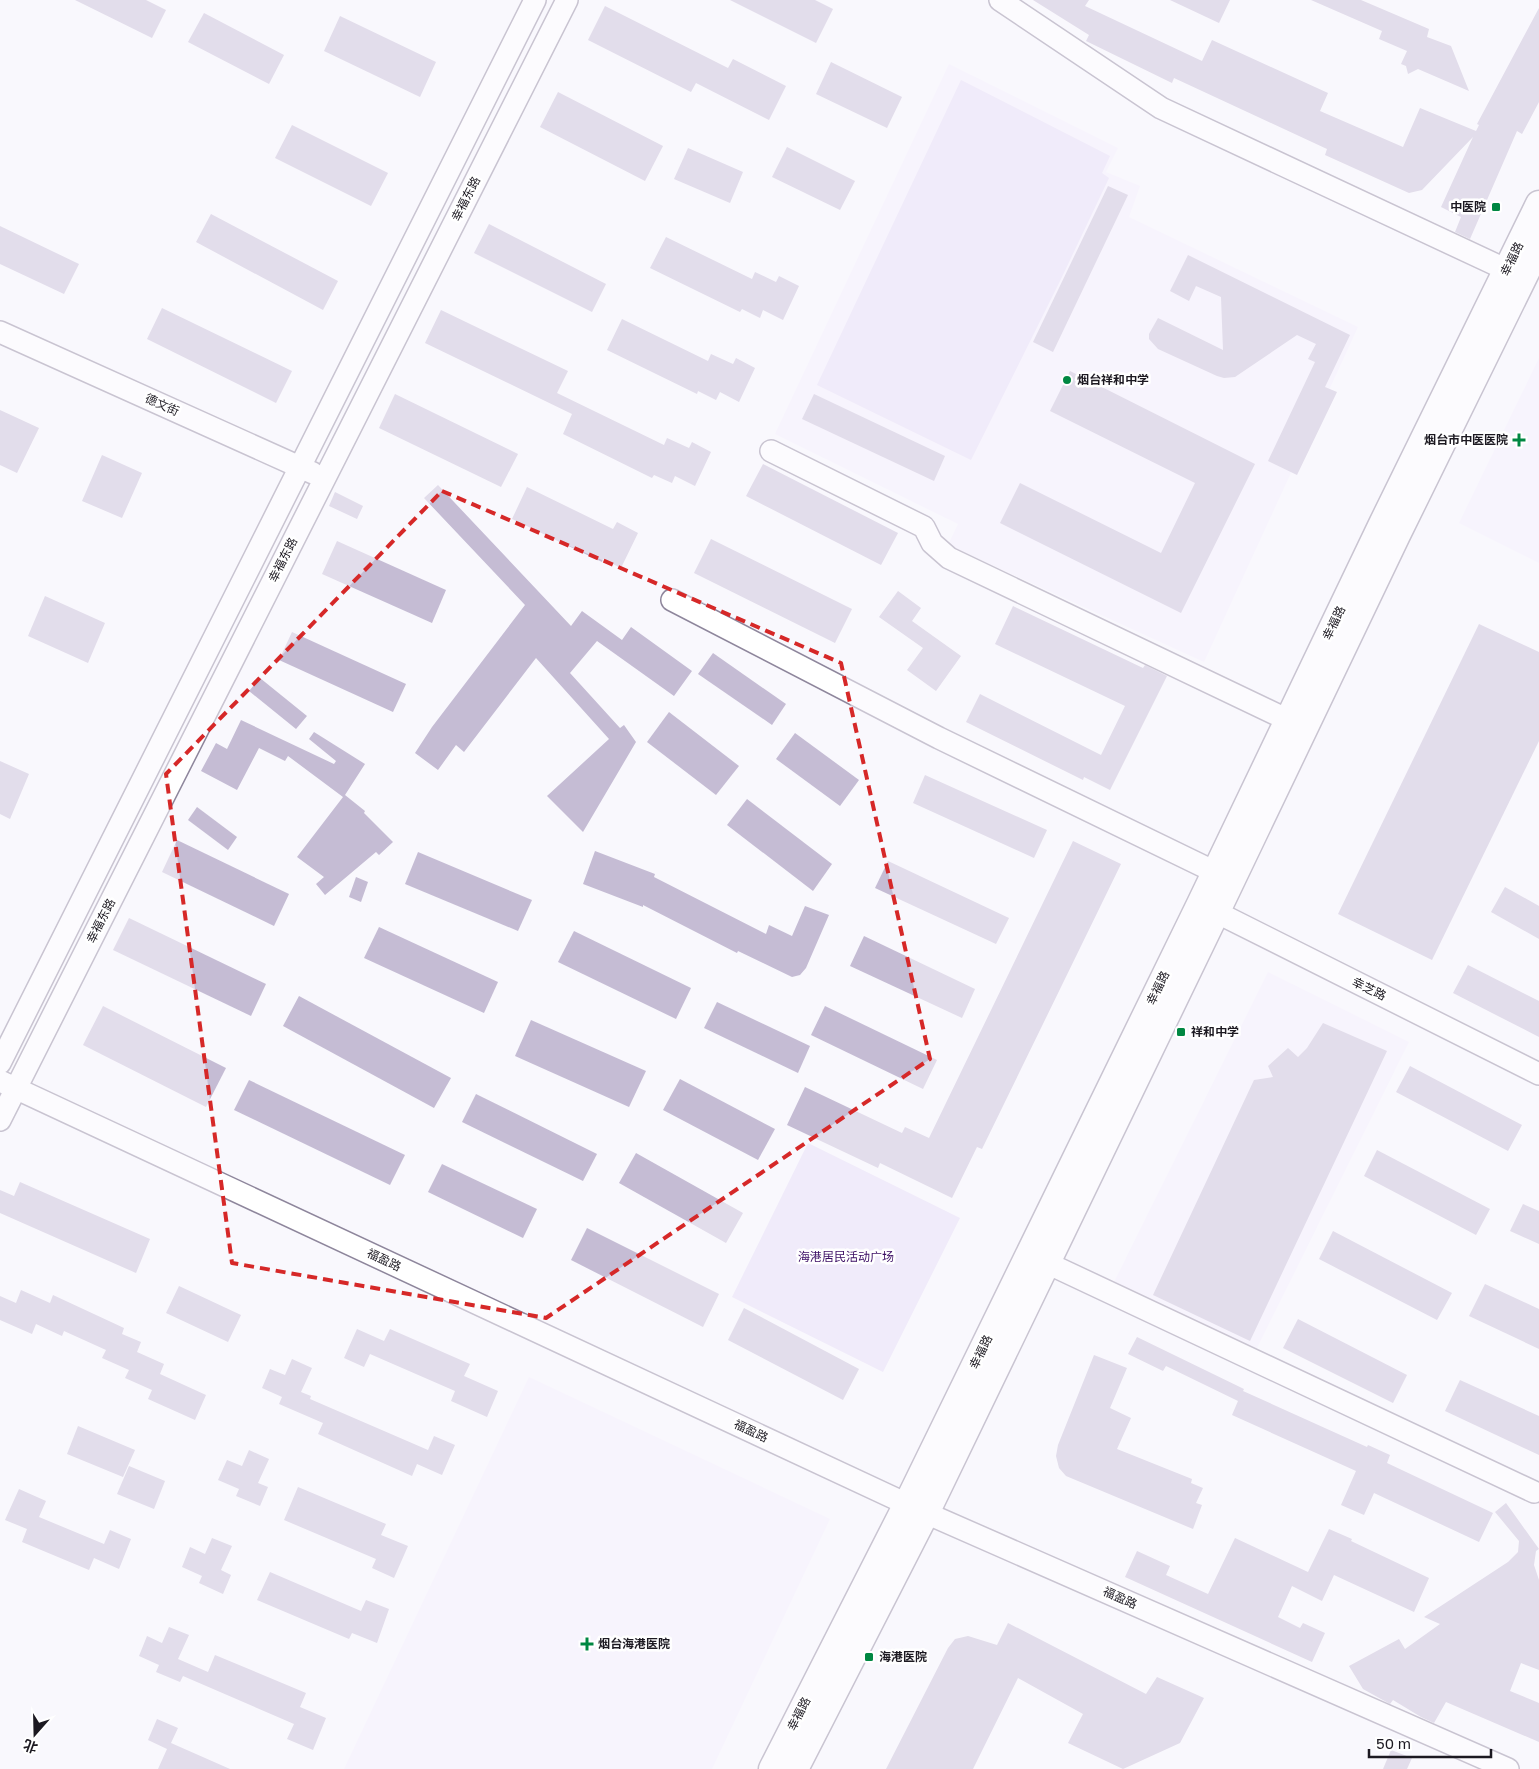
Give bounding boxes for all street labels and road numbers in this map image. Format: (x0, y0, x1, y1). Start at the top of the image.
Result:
street label: 幸福东路 (448, 174, 483, 224)
street label: 幸福路 (1497, 239, 1526, 278)
street label: 德文街 (143, 390, 182, 419)
street label: 幸福东路 (265, 535, 300, 585)
street label: 幸福路 (1319, 603, 1348, 642)
street label: 幸福东路 (83, 896, 118, 946)
street label: 幸福路 (1143, 968, 1172, 1007)
street label: 幸芝路 (1350, 974, 1389, 1003)
street label: 福盈路 (365, 1245, 404, 1274)
street label: 幸福路 (966, 1332, 995, 1371)
street label: 福盈路 (732, 1416, 771, 1445)
street label: 福盈路 (1101, 1583, 1140, 1612)
street label: 幸福路 (784, 1694, 813, 1733)

